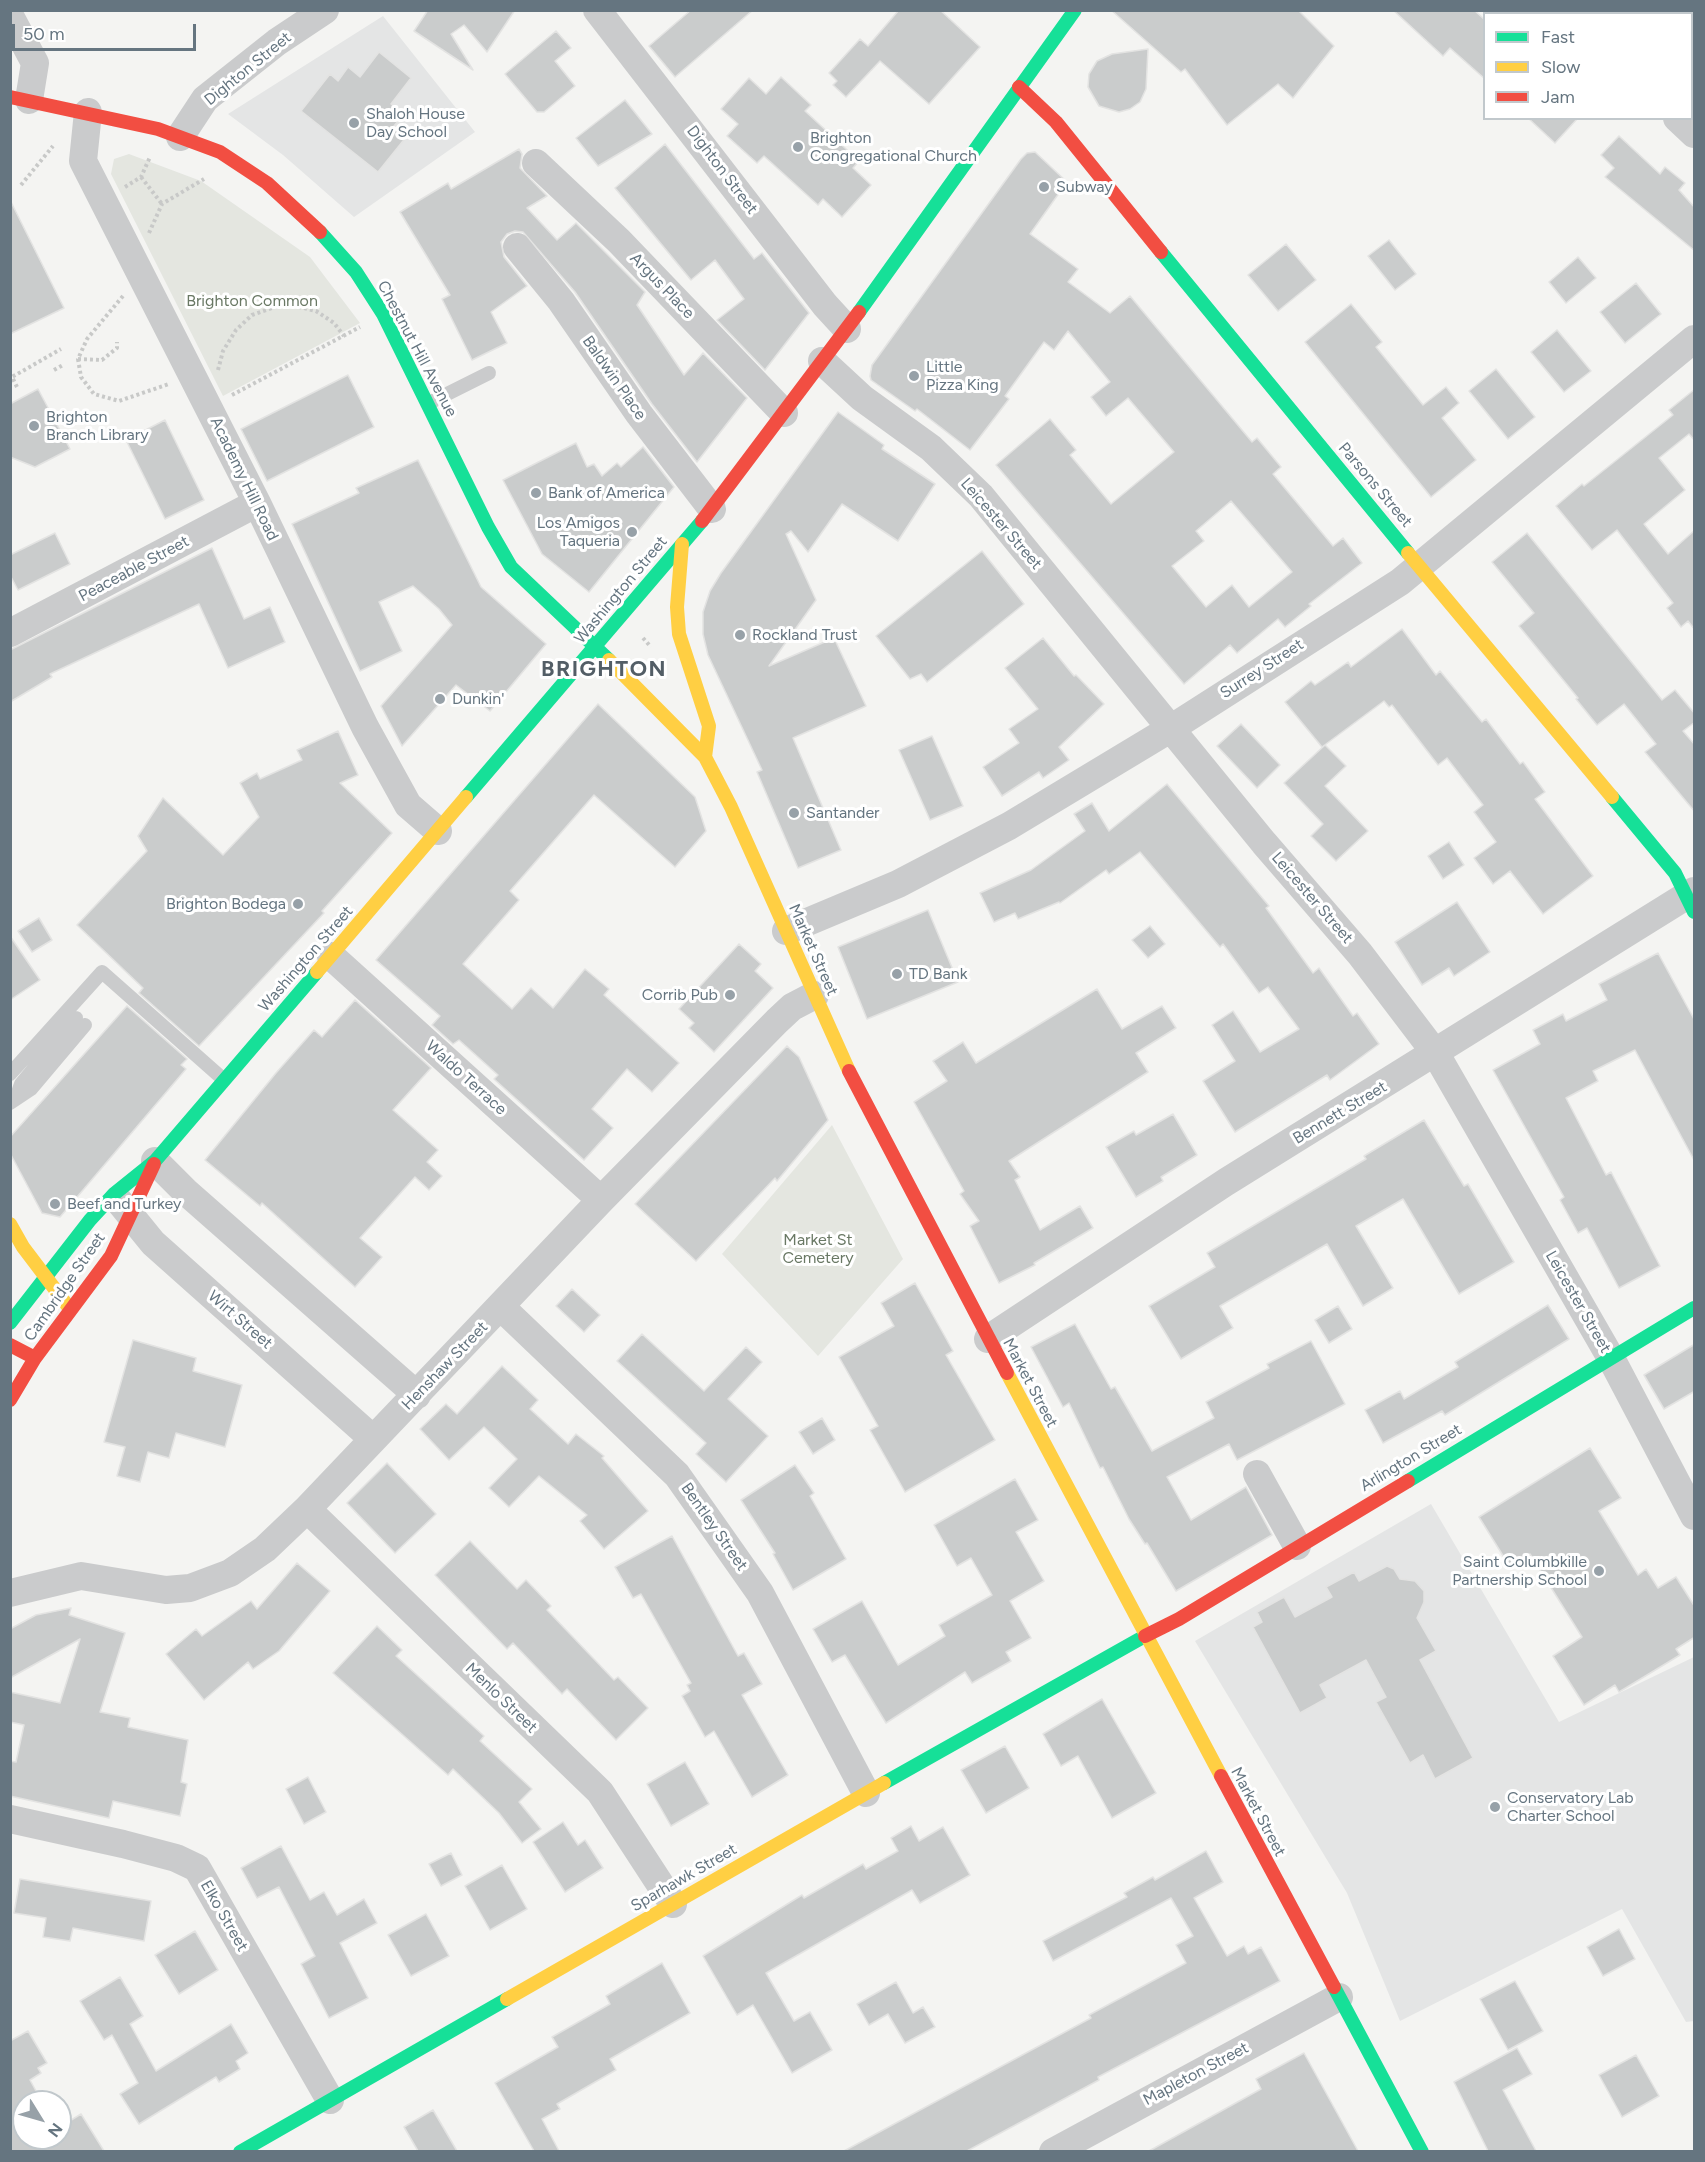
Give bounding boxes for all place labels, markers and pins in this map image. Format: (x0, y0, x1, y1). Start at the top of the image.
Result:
place label: Shaloh House Day School (366, 104, 465, 142)
marker: Shaloh House Day School (347, 116, 361, 130)
place label: Brighton Congregational Church (810, 128, 977, 166)
marker: Brighton Congregational Church (791, 140, 805, 154)
place label: Subway (1056, 177, 1113, 197)
marker: Subway (1037, 180, 1051, 194)
place label: Little Pizza King (926, 357, 999, 395)
marker: Little Pizza King (907, 369, 921, 383)
place label: Brighton Branch Library (46, 407, 149, 445)
marker: Brighton Branch Library (27, 419, 41, 433)
place label: Bank of America (548, 483, 665, 503)
marker: Bank of America (529, 486, 543, 500)
place label: Los Amigos Taqueria (537, 513, 620, 551)
marker: Los Amigos Taqueria (625, 525, 639, 539)
place label: Rockland Trust (752, 625, 858, 645)
marker: Rockland Trust (733, 628, 747, 642)
place label: Dunkin' (452, 689, 504, 709)
marker: Dunkin' (433, 692, 447, 706)
place label: Santander (806, 803, 880, 823)
marker: Santander (787, 806, 801, 820)
place label: Brighton Bodega (166, 894, 286, 914)
marker: Brighton Bodega (291, 897, 305, 911)
place label: TD Bank (909, 964, 967, 984)
marker: TD Bank (890, 967, 904, 981)
place label: Corrib Pub (642, 985, 718, 1005)
marker: Corrib Pub (723, 988, 737, 1002)
place label: Beef and Turkey (67, 1194, 181, 1214)
marker: Beef and Turkey (48, 1197, 62, 1211)
place label: Saint Columbkille Partnership School (1452, 1552, 1587, 1590)
marker: Saint Columbkille Partnership School (1592, 1564, 1606, 1578)
place label: Conservatory Lab Charter School (1507, 1788, 1634, 1826)
marker: Conservatory Lab Charter School (1488, 1800, 1502, 1814)

